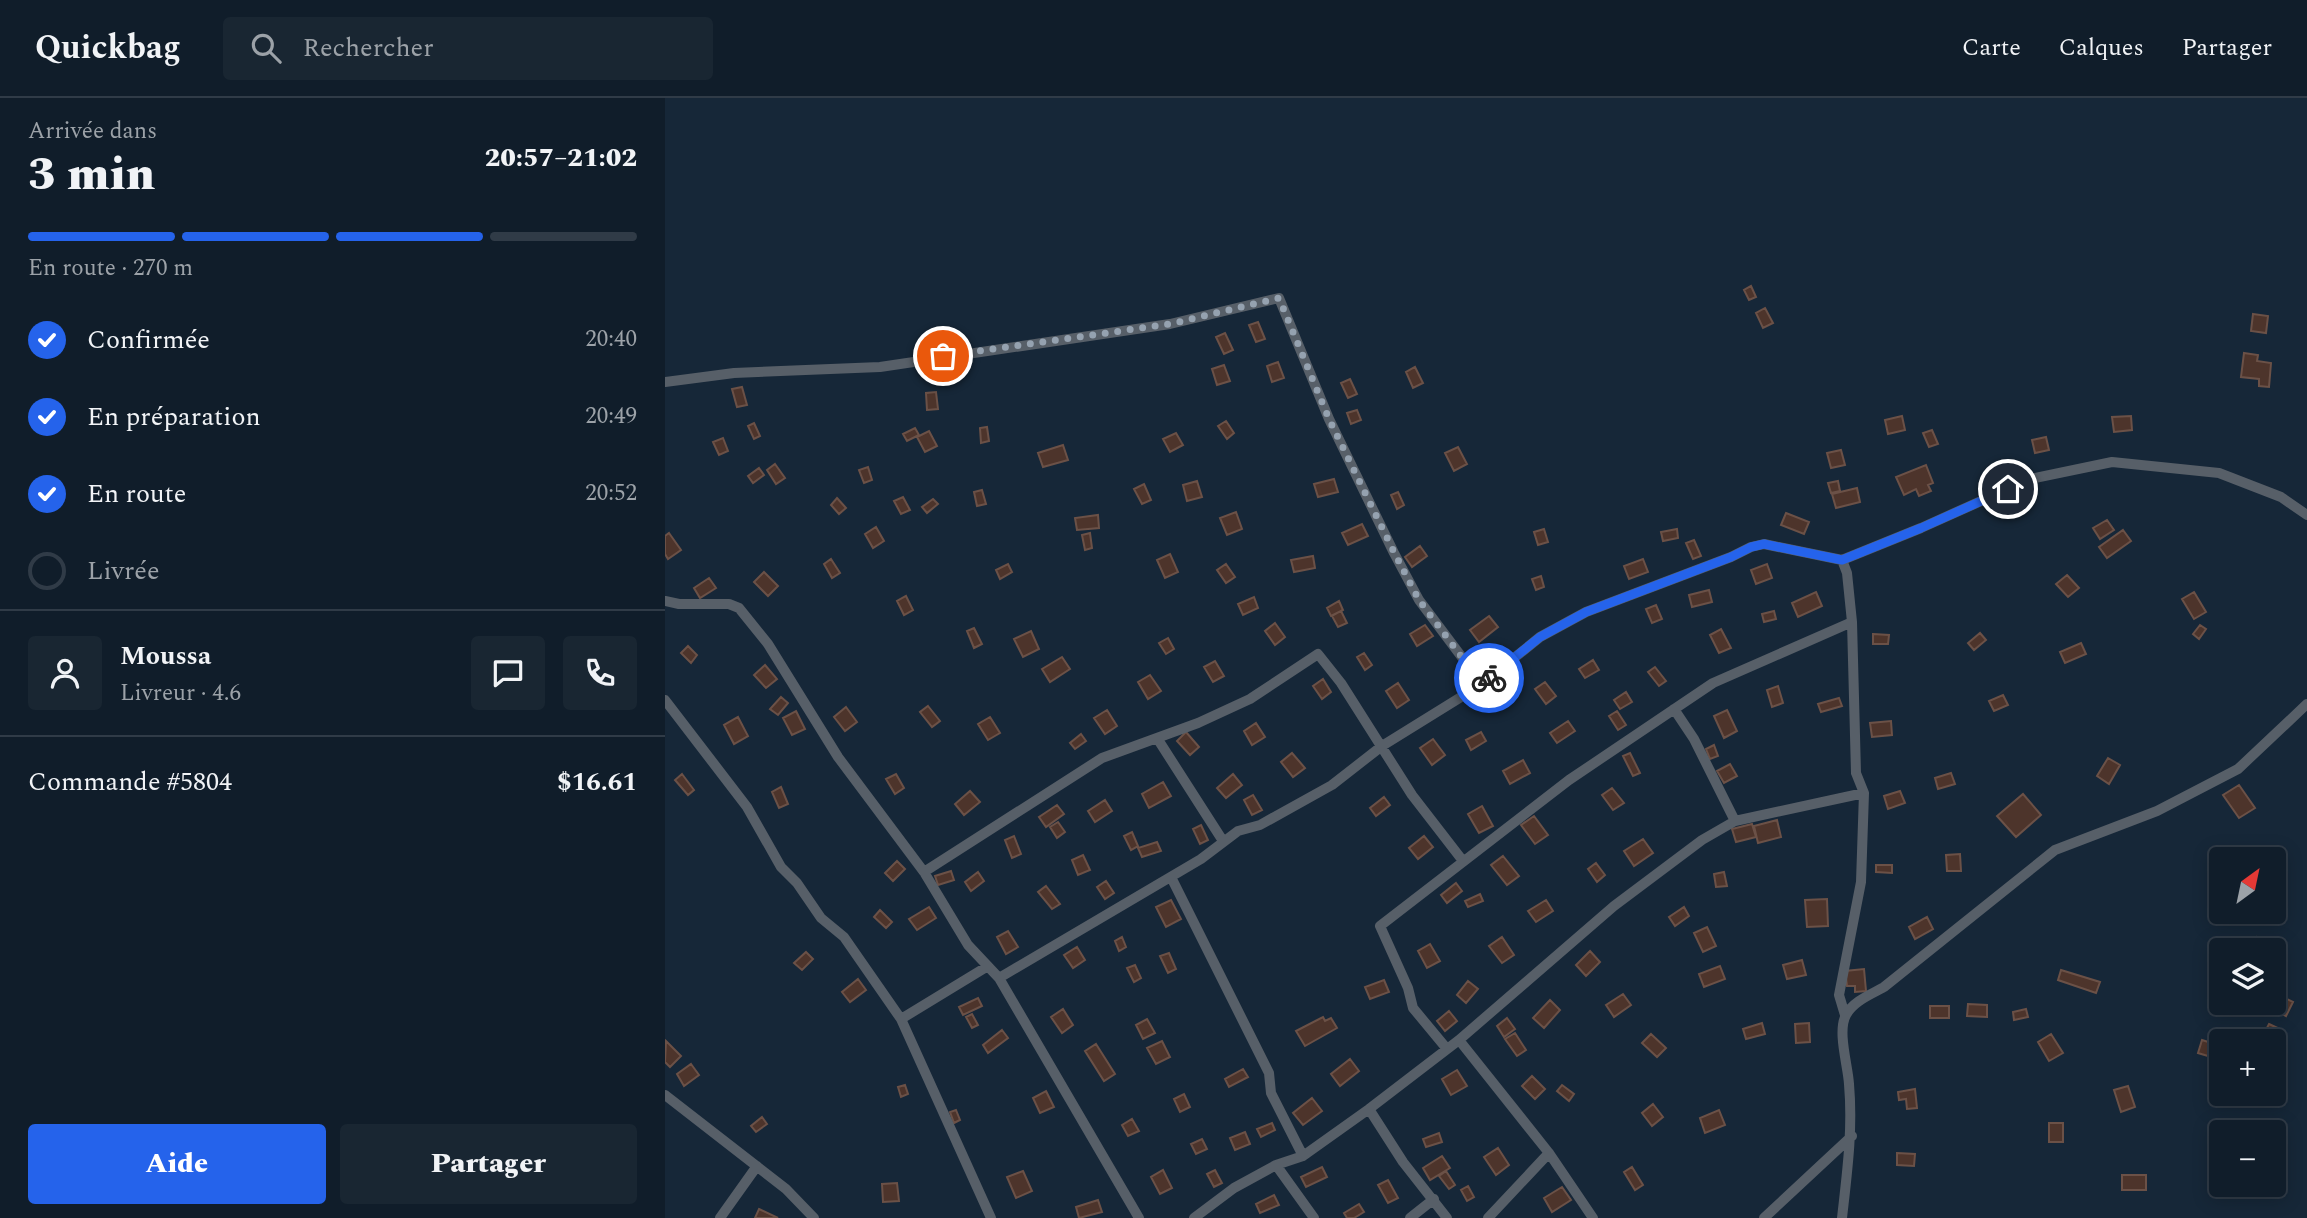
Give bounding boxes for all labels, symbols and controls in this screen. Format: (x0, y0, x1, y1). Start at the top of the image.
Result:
search box (223, 17, 713, 80)
text: Quickbag (35, 23, 181, 73)
text: Rechercher (303, 28, 434, 68)
icon: search (247, 29, 285, 67)
text: Carte (1962, 30, 2021, 66)
text: Calques (2059, 30, 2144, 66)
text: Partager (2182, 30, 2272, 66)
text: Arrivée dans (28, 114, 157, 149)
text: 20:57–21:02 (485, 138, 637, 178)
text: 3 min (28, 140, 155, 210)
text: En route · 270 m (28, 251, 193, 286)
text: Confirmée (87, 320, 210, 360)
icon: check (28, 321, 66, 359)
text: 20:40 (585, 322, 637, 357)
pin (913, 326, 973, 386)
icon: bag (924, 337, 962, 375)
text: En préparation (87, 397, 261, 437)
icon: check (28, 398, 66, 436)
text: 20:49 (585, 399, 637, 434)
pin (1978, 459, 2038, 519)
icon: home (1989, 470, 2027, 508)
text: En route (87, 474, 186, 514)
icon: check (28, 475, 66, 513)
text: 20:52 (585, 476, 637, 511)
text: Livrée (87, 551, 160, 591)
button: person (28, 636, 102, 710)
text: Moussa (120, 636, 211, 676)
button: chat (471, 636, 545, 710)
button: phone (563, 636, 637, 710)
courier (1454, 643, 1524, 713)
icon: bike (1470, 659, 1508, 697)
text: Livreur · 4.6 (120, 676, 241, 711)
text: Commande #5804 (28, 762, 232, 802)
text: $16.61 (557, 762, 637, 802)
north arrow (2209, 847, 2285, 924)
map controls (2209, 847, 2286, 1197)
button: layers (2209, 938, 2286, 1015)
button: + (2209, 1029, 2286, 1106)
button: − (2209, 1120, 2286, 1197)
button: Aide (28, 1124, 326, 1204)
button: Partager (340, 1124, 637, 1204)

